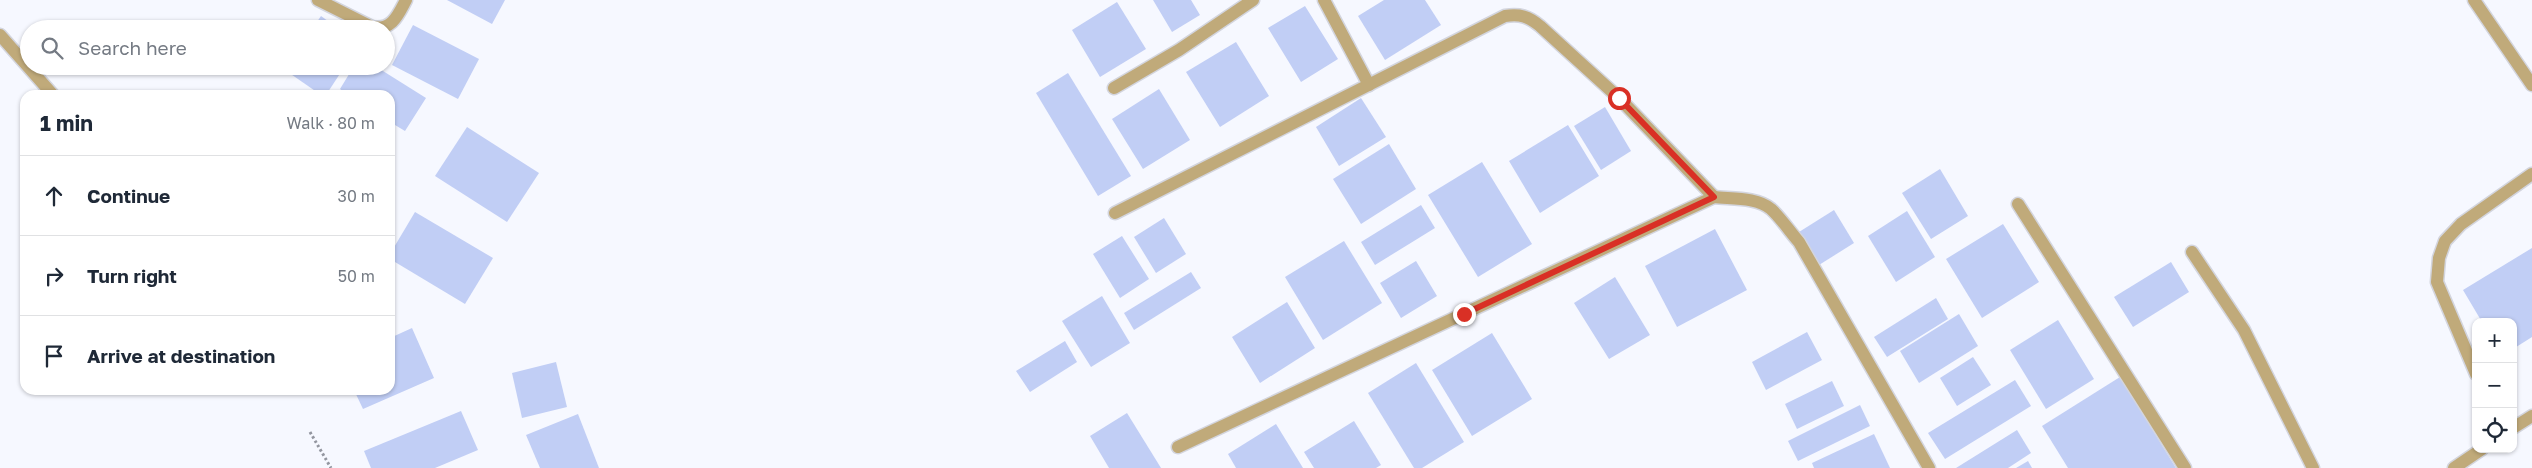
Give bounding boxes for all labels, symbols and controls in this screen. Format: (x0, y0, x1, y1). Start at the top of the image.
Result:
search box (20, 20, 395, 75)
icon: search (38, 34, 66, 62)
text: Search here (78, 36, 187, 59)
route start (1608, 87, 1631, 110)
text: 1 min (40, 110, 93, 136)
text: Walk · 80 m (286, 113, 375, 133)
icon: ahead (40, 182, 68, 210)
text: Continue (87, 184, 170, 207)
text: 30 m (338, 186, 375, 206)
icon: right (40, 262, 68, 290)
text: Turn right (87, 264, 177, 287)
text: 50 m (338, 266, 375, 286)
route end (1453, 303, 1476, 326)
map controls (2472, 318, 2517, 453)
button: + (2472, 318, 2517, 363)
icon: arrive (40, 342, 68, 370)
text: Arrive at destination (87, 344, 275, 367)
button: − (2472, 363, 2517, 408)
button: locate (2472, 408, 2517, 453)

